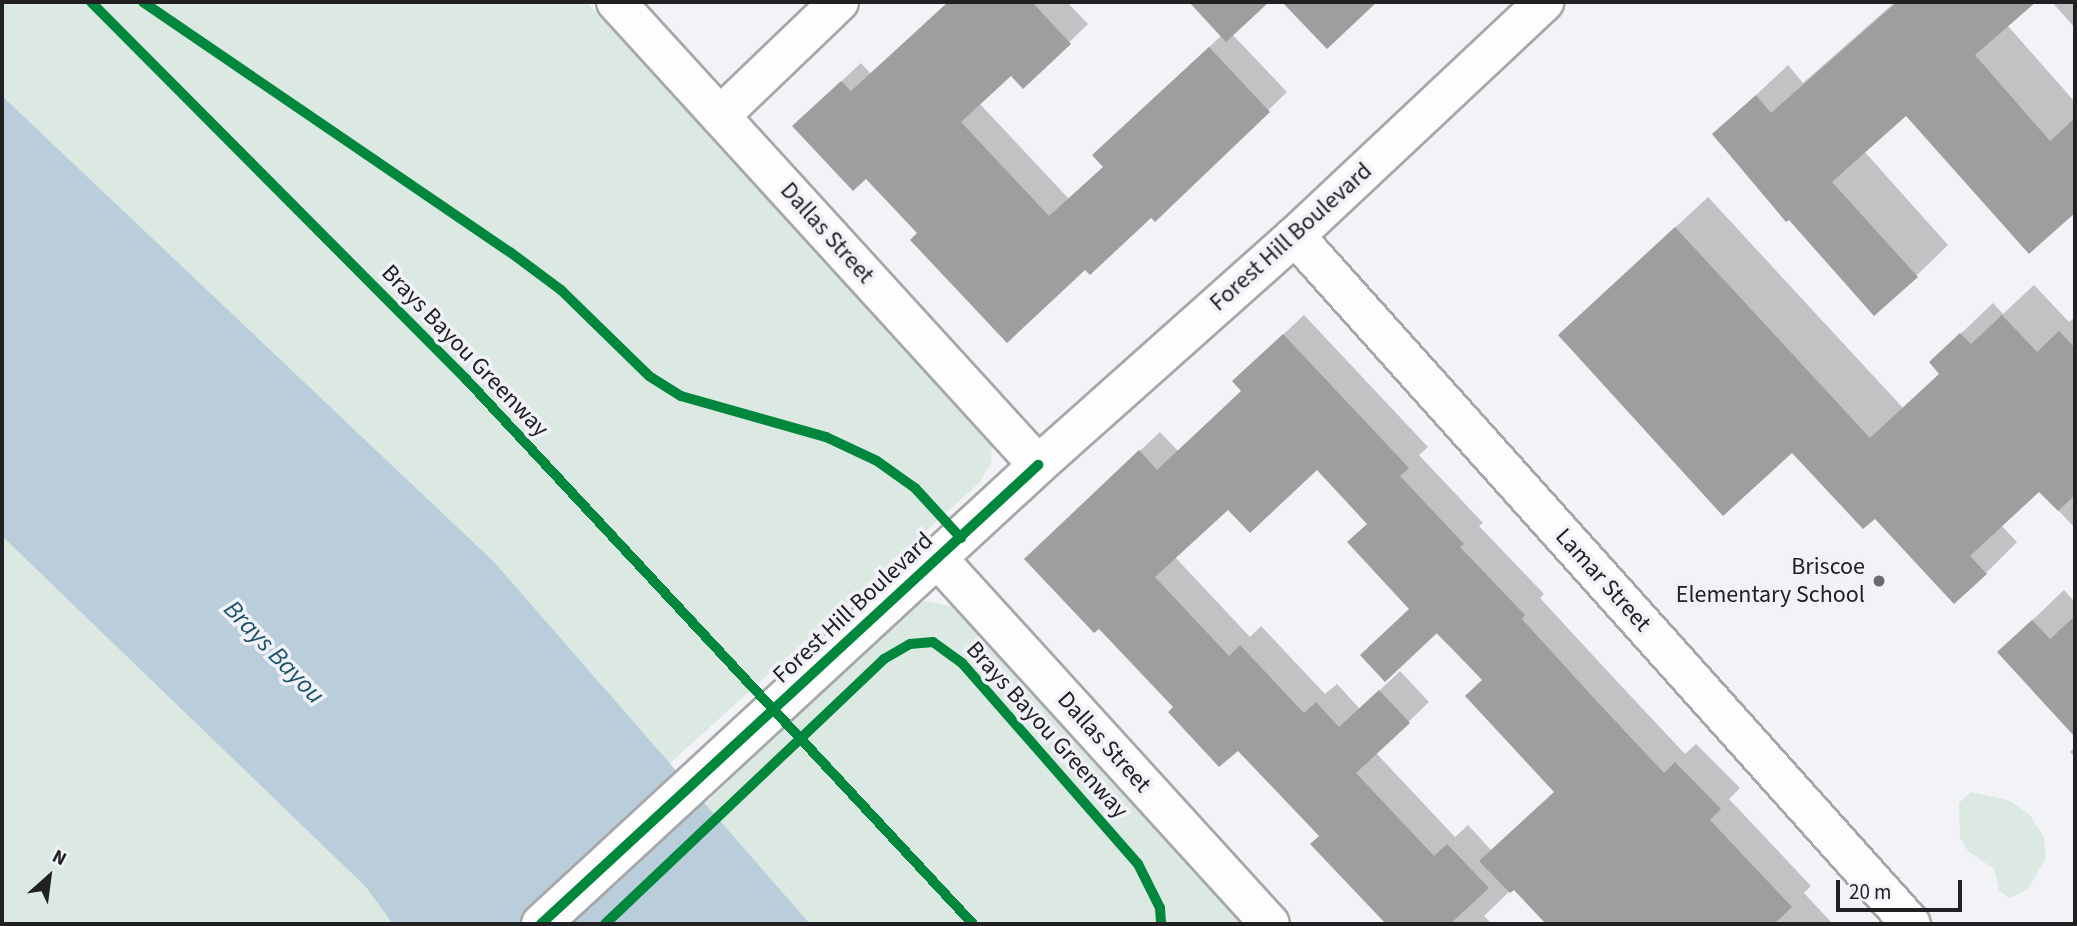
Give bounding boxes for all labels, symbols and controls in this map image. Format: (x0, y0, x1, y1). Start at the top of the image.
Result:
street label: Forest Hill Boulevard (1204, 157, 1378, 317)
street label: Dallas Street (774, 176, 880, 290)
street label: Brays Bayou Greenway (375, 259, 555, 443)
street label: Lamar Street (1549, 522, 1657, 638)
street label: Forest Hill Boulevard (767, 526, 939, 690)
place label: Briscoe Elementary School (1676, 553, 1865, 609)
marker: Briscoe Elementary School (1871, 573, 1887, 589)
water label: Brays Bayou (217, 594, 331, 710)
street label: Brays Bayou Greenway (960, 636, 1134, 824)
street label: Dallas Street (1051, 685, 1157, 799)
north arrow (14, 842, 84, 912)
text: N (47, 843, 71, 873)
scale bar (1839, 866, 1965, 910)
text: 20 m (1849, 877, 1891, 907)

